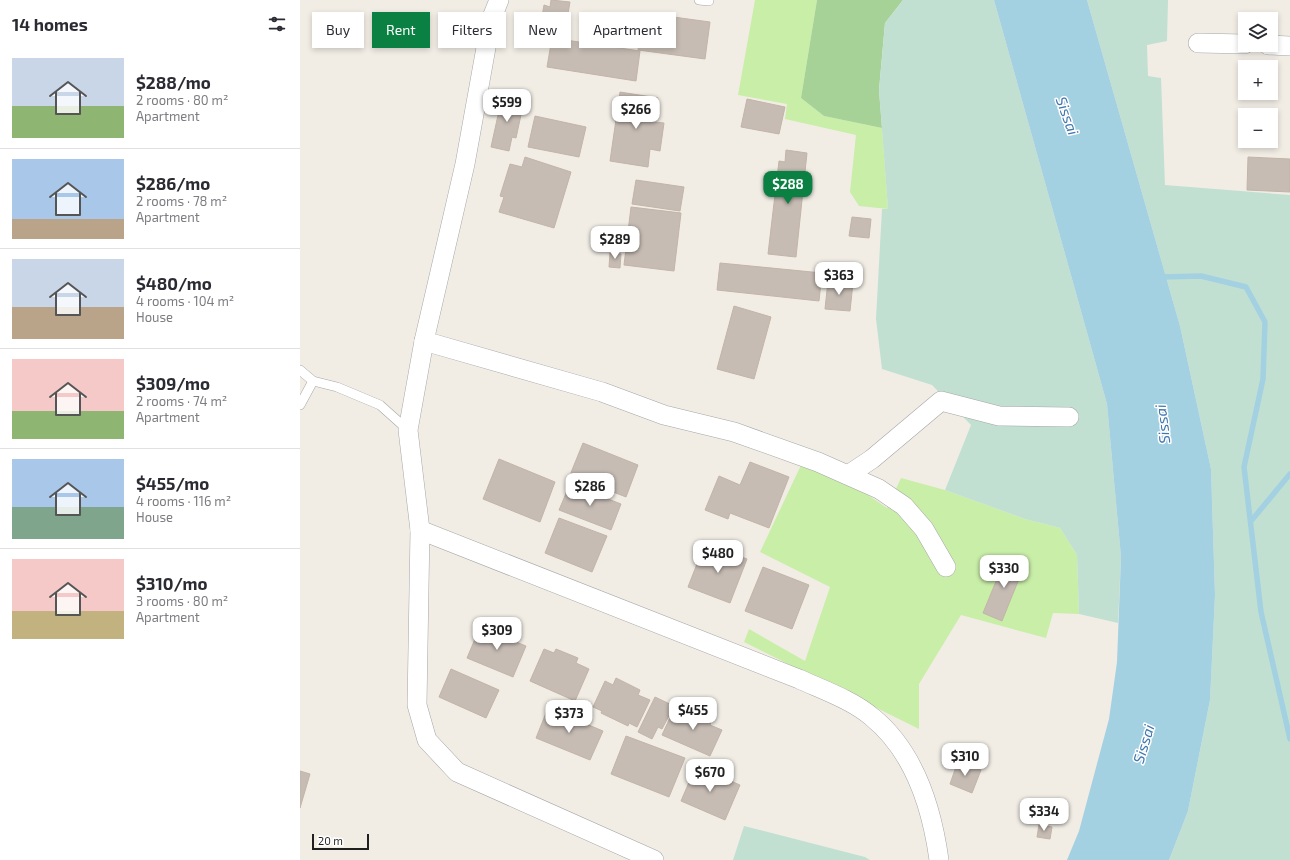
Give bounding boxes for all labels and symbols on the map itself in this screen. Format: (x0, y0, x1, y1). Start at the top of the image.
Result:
pin: $599 (483, 89, 531, 123)
water label: Sissai (1053, 94, 1083, 138)
pin: $266 (612, 96, 660, 130)
pin: $288 (764, 171, 812, 205)
pin: $289 (591, 226, 639, 260)
pin: $363 (815, 262, 863, 296)
water label: Sissai (1151, 403, 1173, 445)
pin: $286 (566, 473, 614, 507)
pin: $480 (694, 540, 742, 574)
pin: $330 (980, 555, 1028, 589)
pin: $309 (473, 617, 521, 651)
pin: $455 (669, 697, 717, 731)
pin: $373 (545, 700, 593, 734)
water label: Sissai (1129, 722, 1158, 765)
pin: $310 (941, 743, 989, 777)
pin: $670 (686, 759, 734, 793)
pin: $334 (1020, 798, 1068, 832)
scale bar (312, 832, 369, 851)

